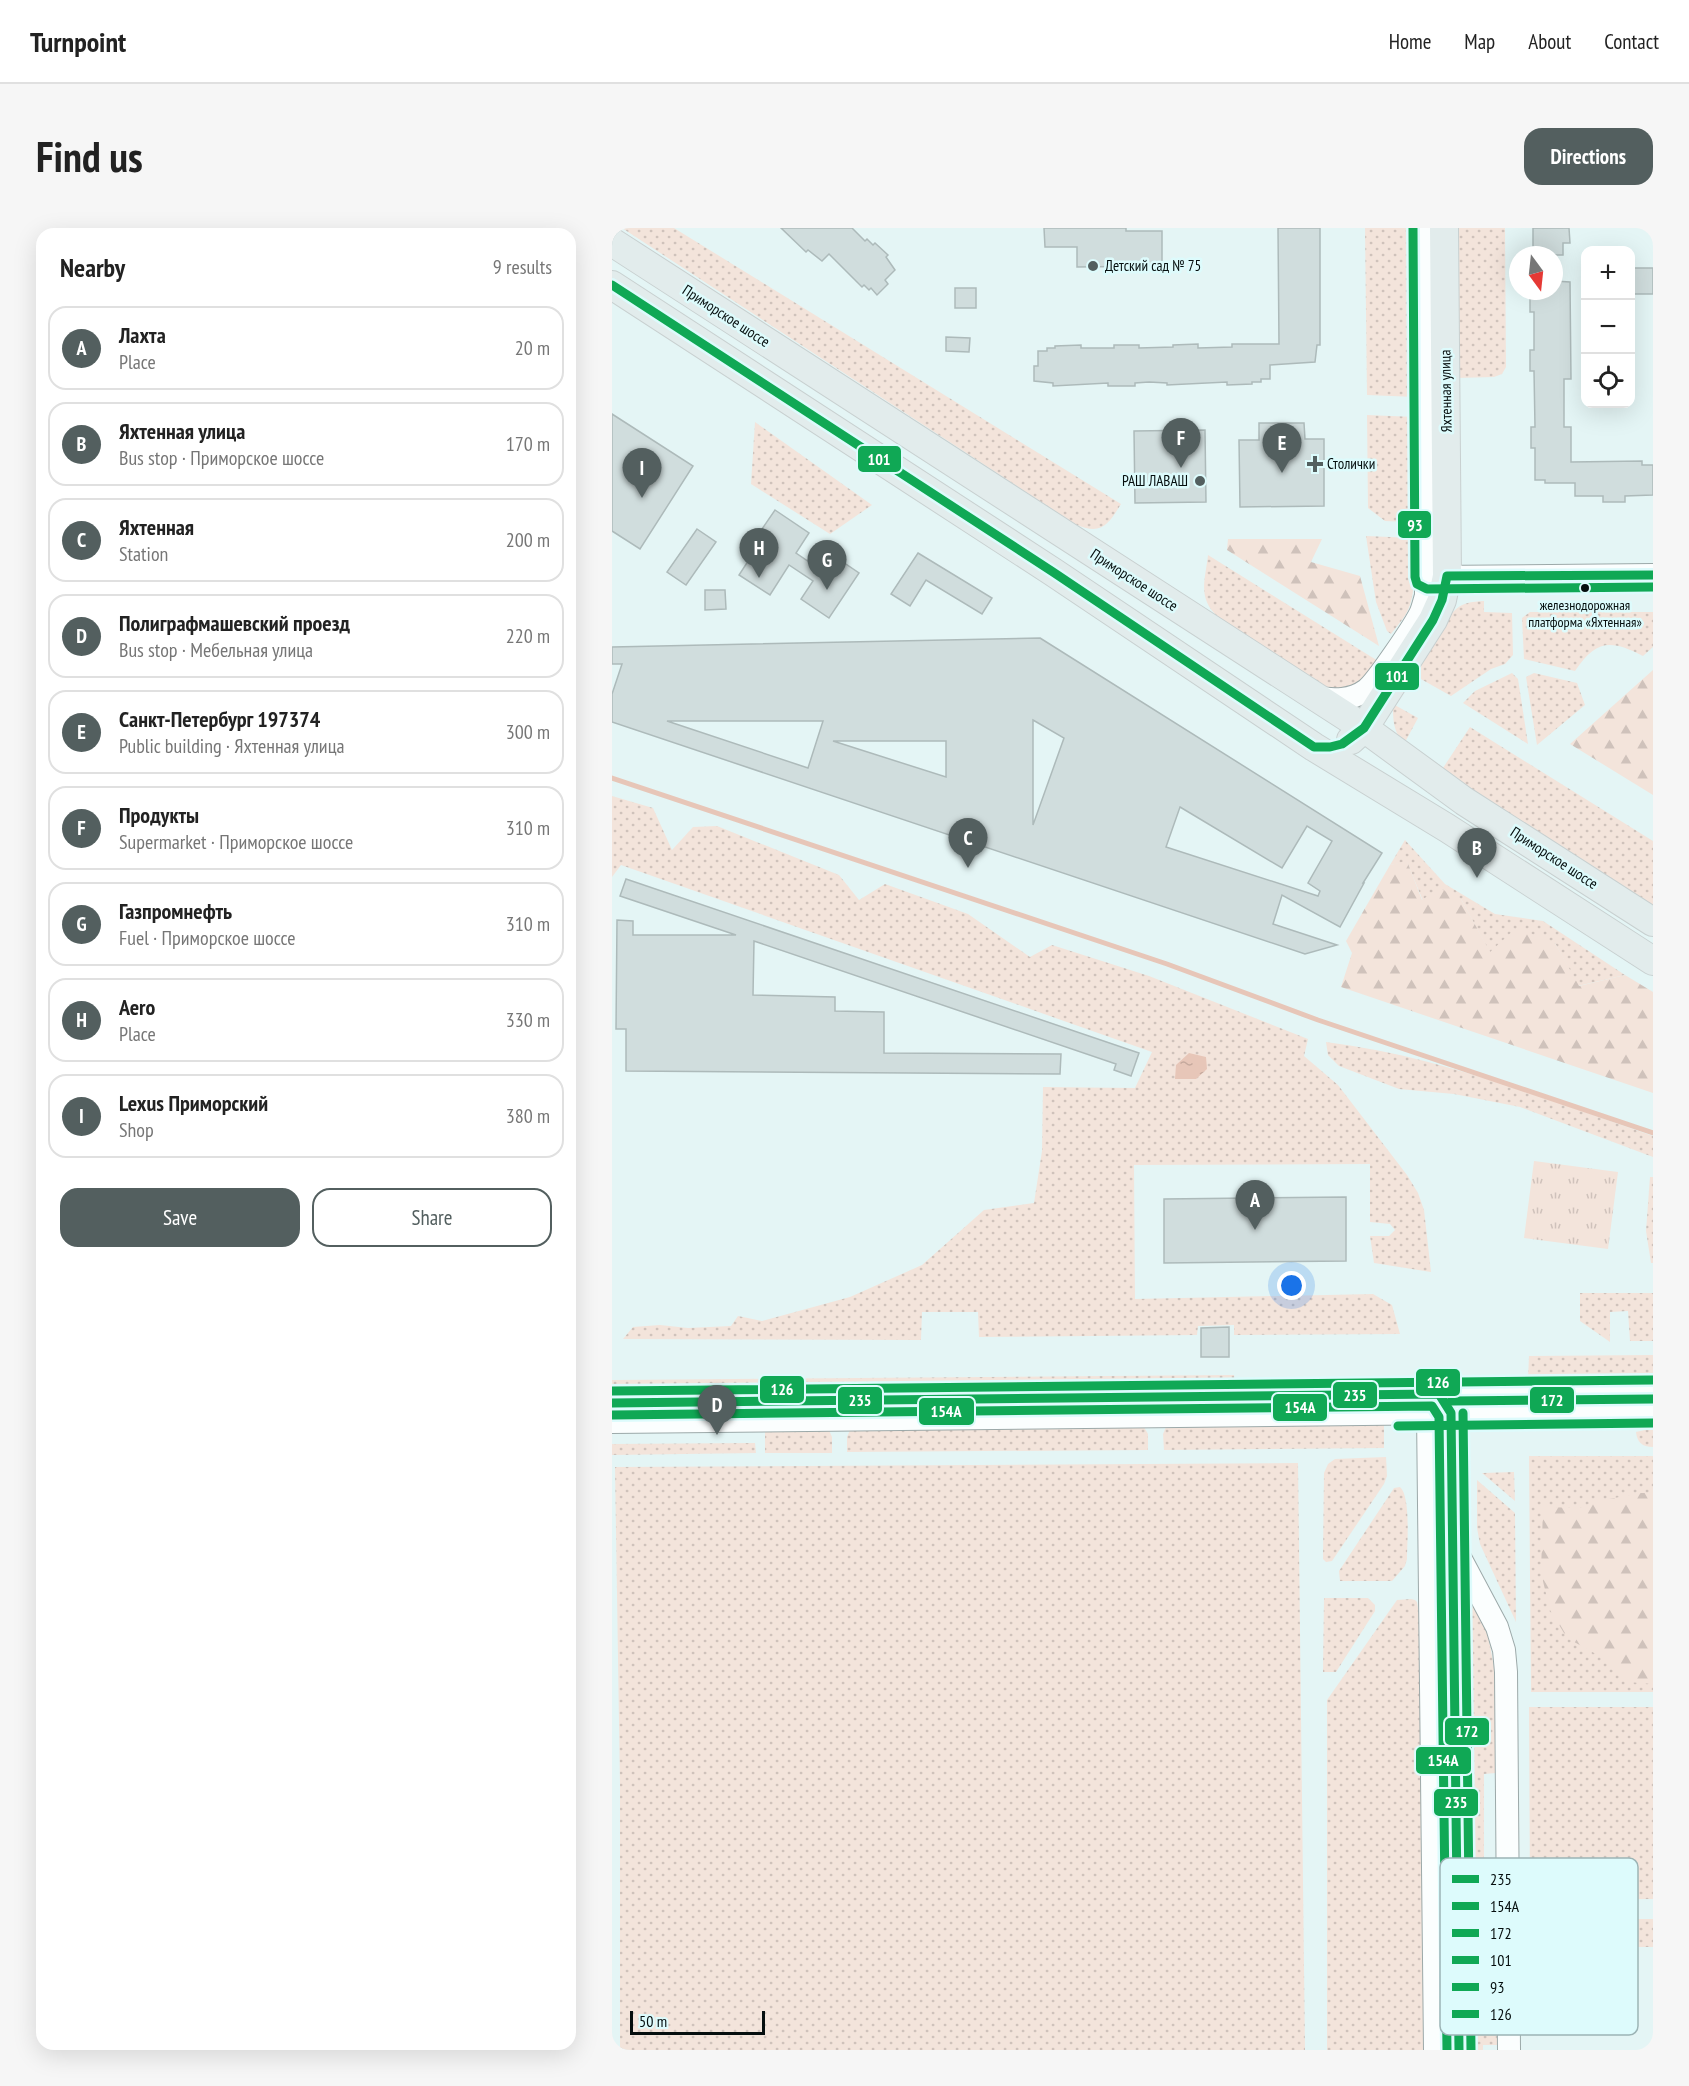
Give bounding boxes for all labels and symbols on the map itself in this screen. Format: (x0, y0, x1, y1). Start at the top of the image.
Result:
north arrow (1509, 246, 1563, 300)
place label: Детский сад № 75 (1105, 256, 1201, 275)
marker: Детский сад № 75 (1086, 259, 1100, 273)
street label: Приморское шоссе (679, 280, 774, 351)
street label: Яхтенная улица (1435, 350, 1456, 432)
pin: F (1162, 418, 1200, 468)
pin: E (1262, 424, 1302, 473)
line badge: 101 (857, 445, 902, 473)
pin: I (622, 448, 662, 498)
text: 101 (868, 449, 890, 469)
place label: Столички (1327, 454, 1375, 473)
marker: Столички (1308, 457, 1322, 471)
place label: РАШ ЛАВАШ (1122, 471, 1188, 490)
marker: РАШ ЛАВАШ (1193, 474, 1207, 488)
line badge: 93 (1397, 510, 1432, 539)
text: 93 (1407, 515, 1423, 535)
pin: H (740, 528, 778, 578)
pin: G (808, 540, 846, 590)
street label: Приморское шоссе (1087, 544, 1182, 615)
marker: железнодорожная платформа «Яхтенная» (1579, 582, 1591, 594)
place label: железнодорожная платформа «Яхтенная» (1528, 596, 1642, 631)
line badge: 101 (1374, 662, 1420, 691)
text: 101 (1386, 666, 1408, 686)
pin: C (948, 818, 988, 868)
street label: Приморское шоссе (1507, 822, 1602, 893)
pin: B (1458, 828, 1496, 878)
pin: A (1236, 1180, 1274, 1230)
your location (1277, 1271, 1306, 1300)
line badge: 126 (1415, 1368, 1461, 1397)
text: 126 (1427, 1372, 1450, 1392)
line badge: 126 (759, 1375, 805, 1404)
text: 126 (771, 1379, 794, 1399)
line badge: 235 (1332, 1381, 1378, 1409)
text: 235 (1344, 1385, 1366, 1405)
pin: D (698, 1386, 736, 1435)
line badge: 235 (837, 1386, 883, 1415)
line badge: 172 (1529, 1386, 1575, 1414)
text: 235 (849, 1390, 871, 1410)
text: 172 (1541, 1390, 1563, 1410)
line badge: 154А (1272, 1393, 1328, 1422)
line badge: 154А (918, 1397, 975, 1426)
text: 154А (1285, 1397, 1316, 1417)
text: 154А (931, 1401, 962, 1421)
line badge: 172 (1444, 1717, 1490, 1746)
text: 172 (1456, 1721, 1478, 1741)
line badge: 154А (1415, 1746, 1472, 1775)
text: 154А (1428, 1750, 1459, 1770)
line badge: 235 (1433, 1788, 1479, 1817)
text: 235 (1445, 1792, 1467, 1812)
legend (1440, 1858, 1638, 2035)
text: 235 (1490, 1869, 1512, 1889)
text: 154А (1490, 1896, 1520, 1916)
text: 172 (1490, 1923, 1512, 1943)
text: 101 (1490, 1950, 1512, 1970)
text: 93 (1490, 1977, 1504, 1997)
text: 126 (1490, 2004, 1512, 2024)
scale bar (630, 2008, 765, 2036)

